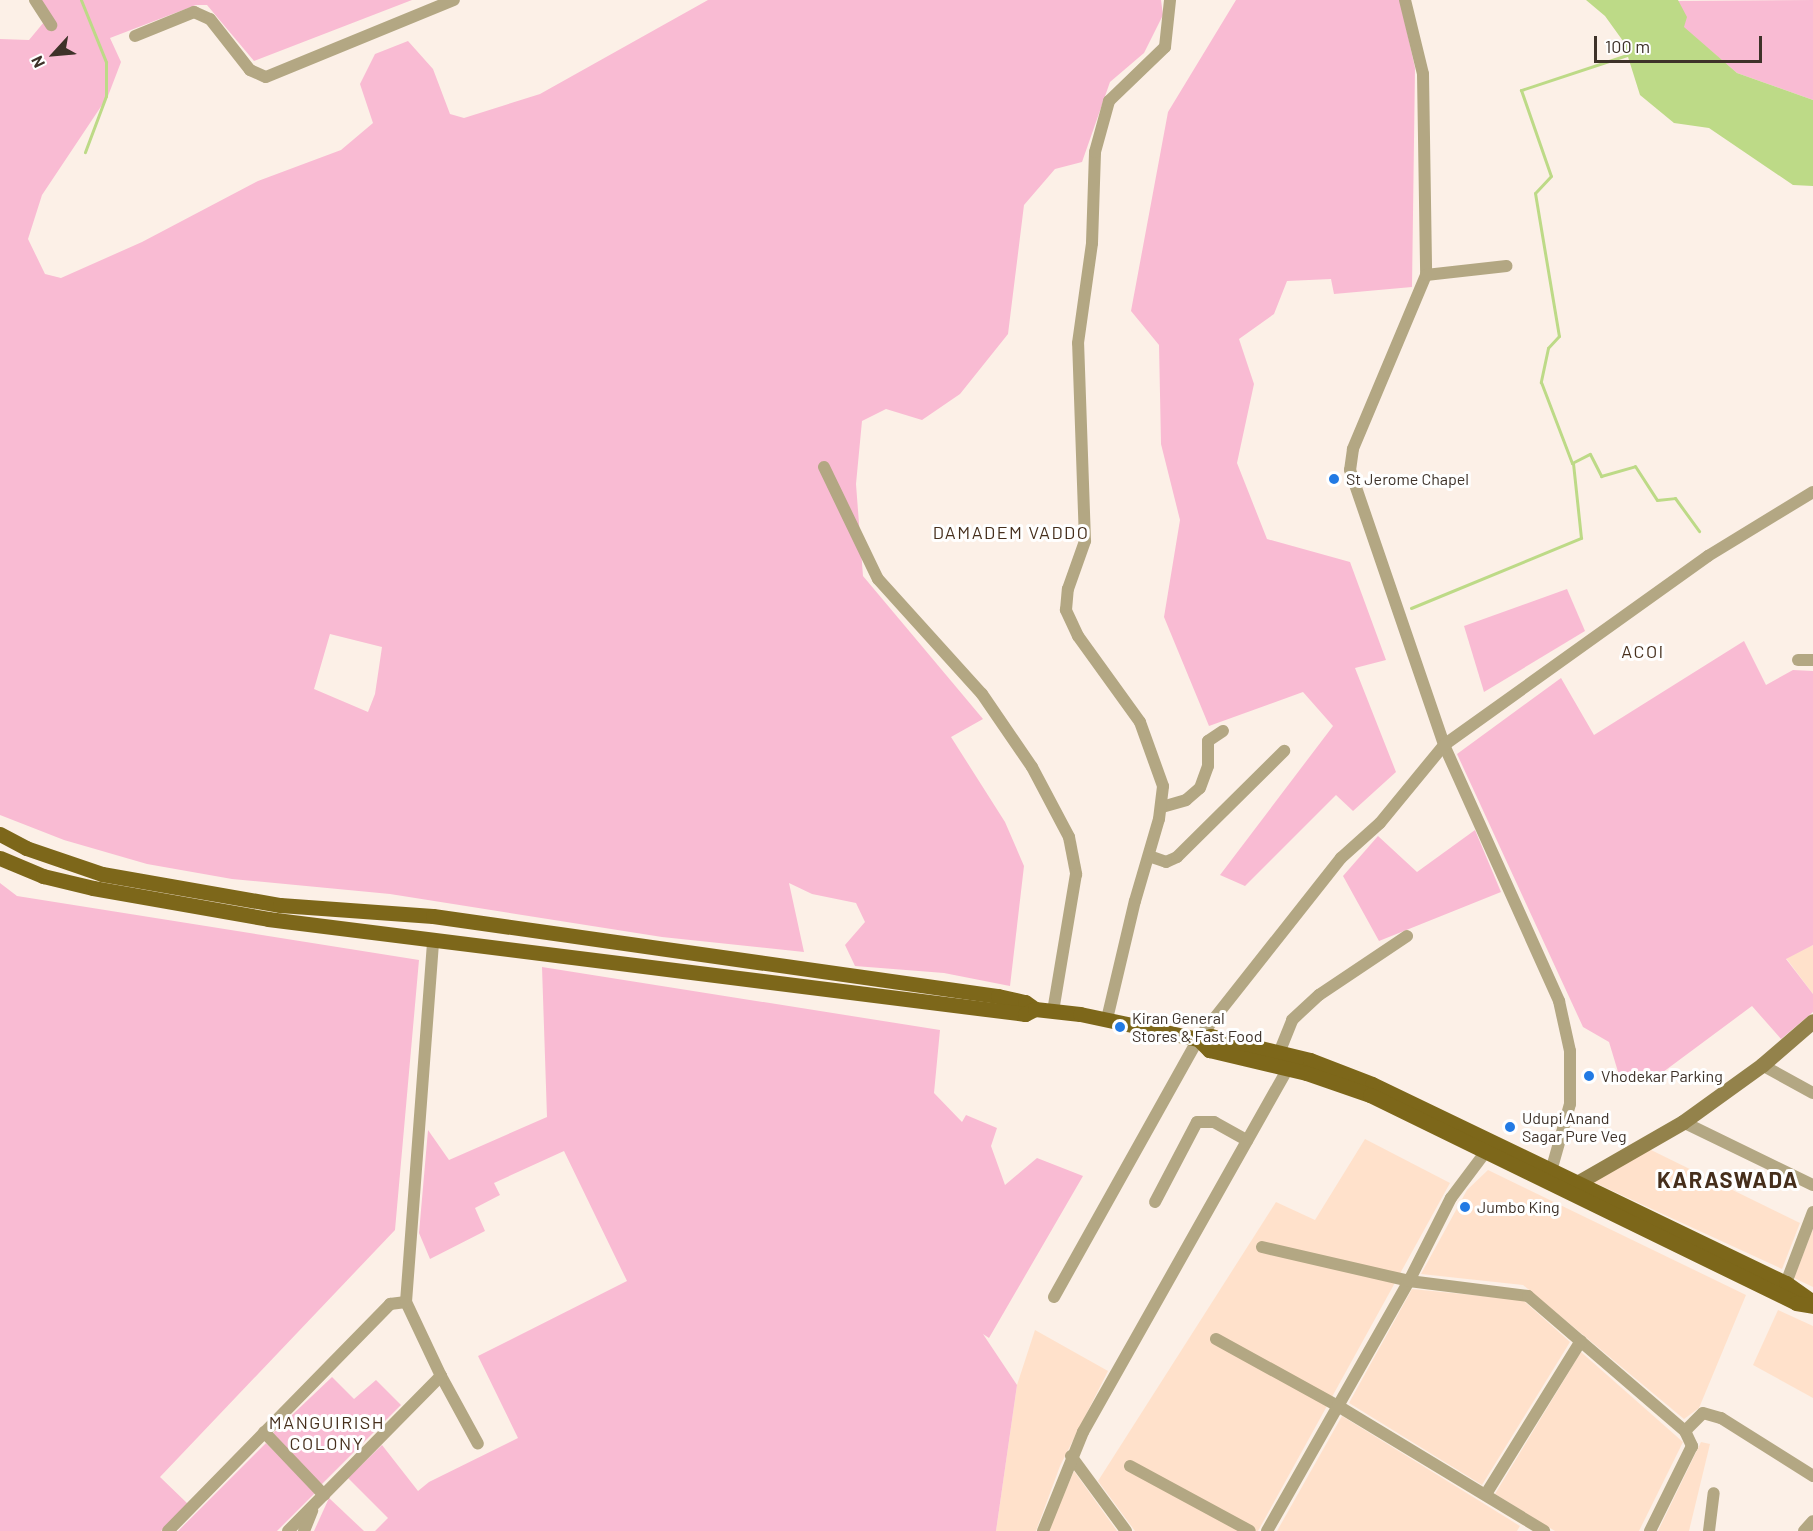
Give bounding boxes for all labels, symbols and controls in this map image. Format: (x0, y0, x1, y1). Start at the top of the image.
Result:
north arrow (24, 24, 84, 84)
scale bar (1597, 24, 1765, 62)
text: 100 m (1605, 35, 1650, 57)
text: N (27, 53, 48, 71)
place label: St Jerome Chapel (1346, 469, 1469, 489)
marker: St Jerome Chapel (1327, 472, 1341, 486)
district label: DAMADEM VADDO (933, 521, 1089, 543)
district label: ACOI (1621, 640, 1665, 662)
place label: Kiran General Stores & Fast Food (1132, 1008, 1262, 1046)
marker: Kiran General Stores & Fast Food (1113, 1020, 1127, 1034)
place label: Vhodekar Parking (1601, 1066, 1723, 1086)
marker: Vhodekar Parking (1582, 1069, 1596, 1083)
place label: Udupi Anand Sagar Pure Veg (1522, 1108, 1626, 1146)
marker: Udupi Anand Sagar Pure Veg (1503, 1120, 1517, 1134)
district label: KARASWADA (1657, 1167, 1799, 1193)
place label: Jumbo King (1477, 1197, 1560, 1217)
marker: Jumbo King (1458, 1200, 1472, 1214)
district label: MANGUIRISH COLONY (269, 1412, 385, 1454)

